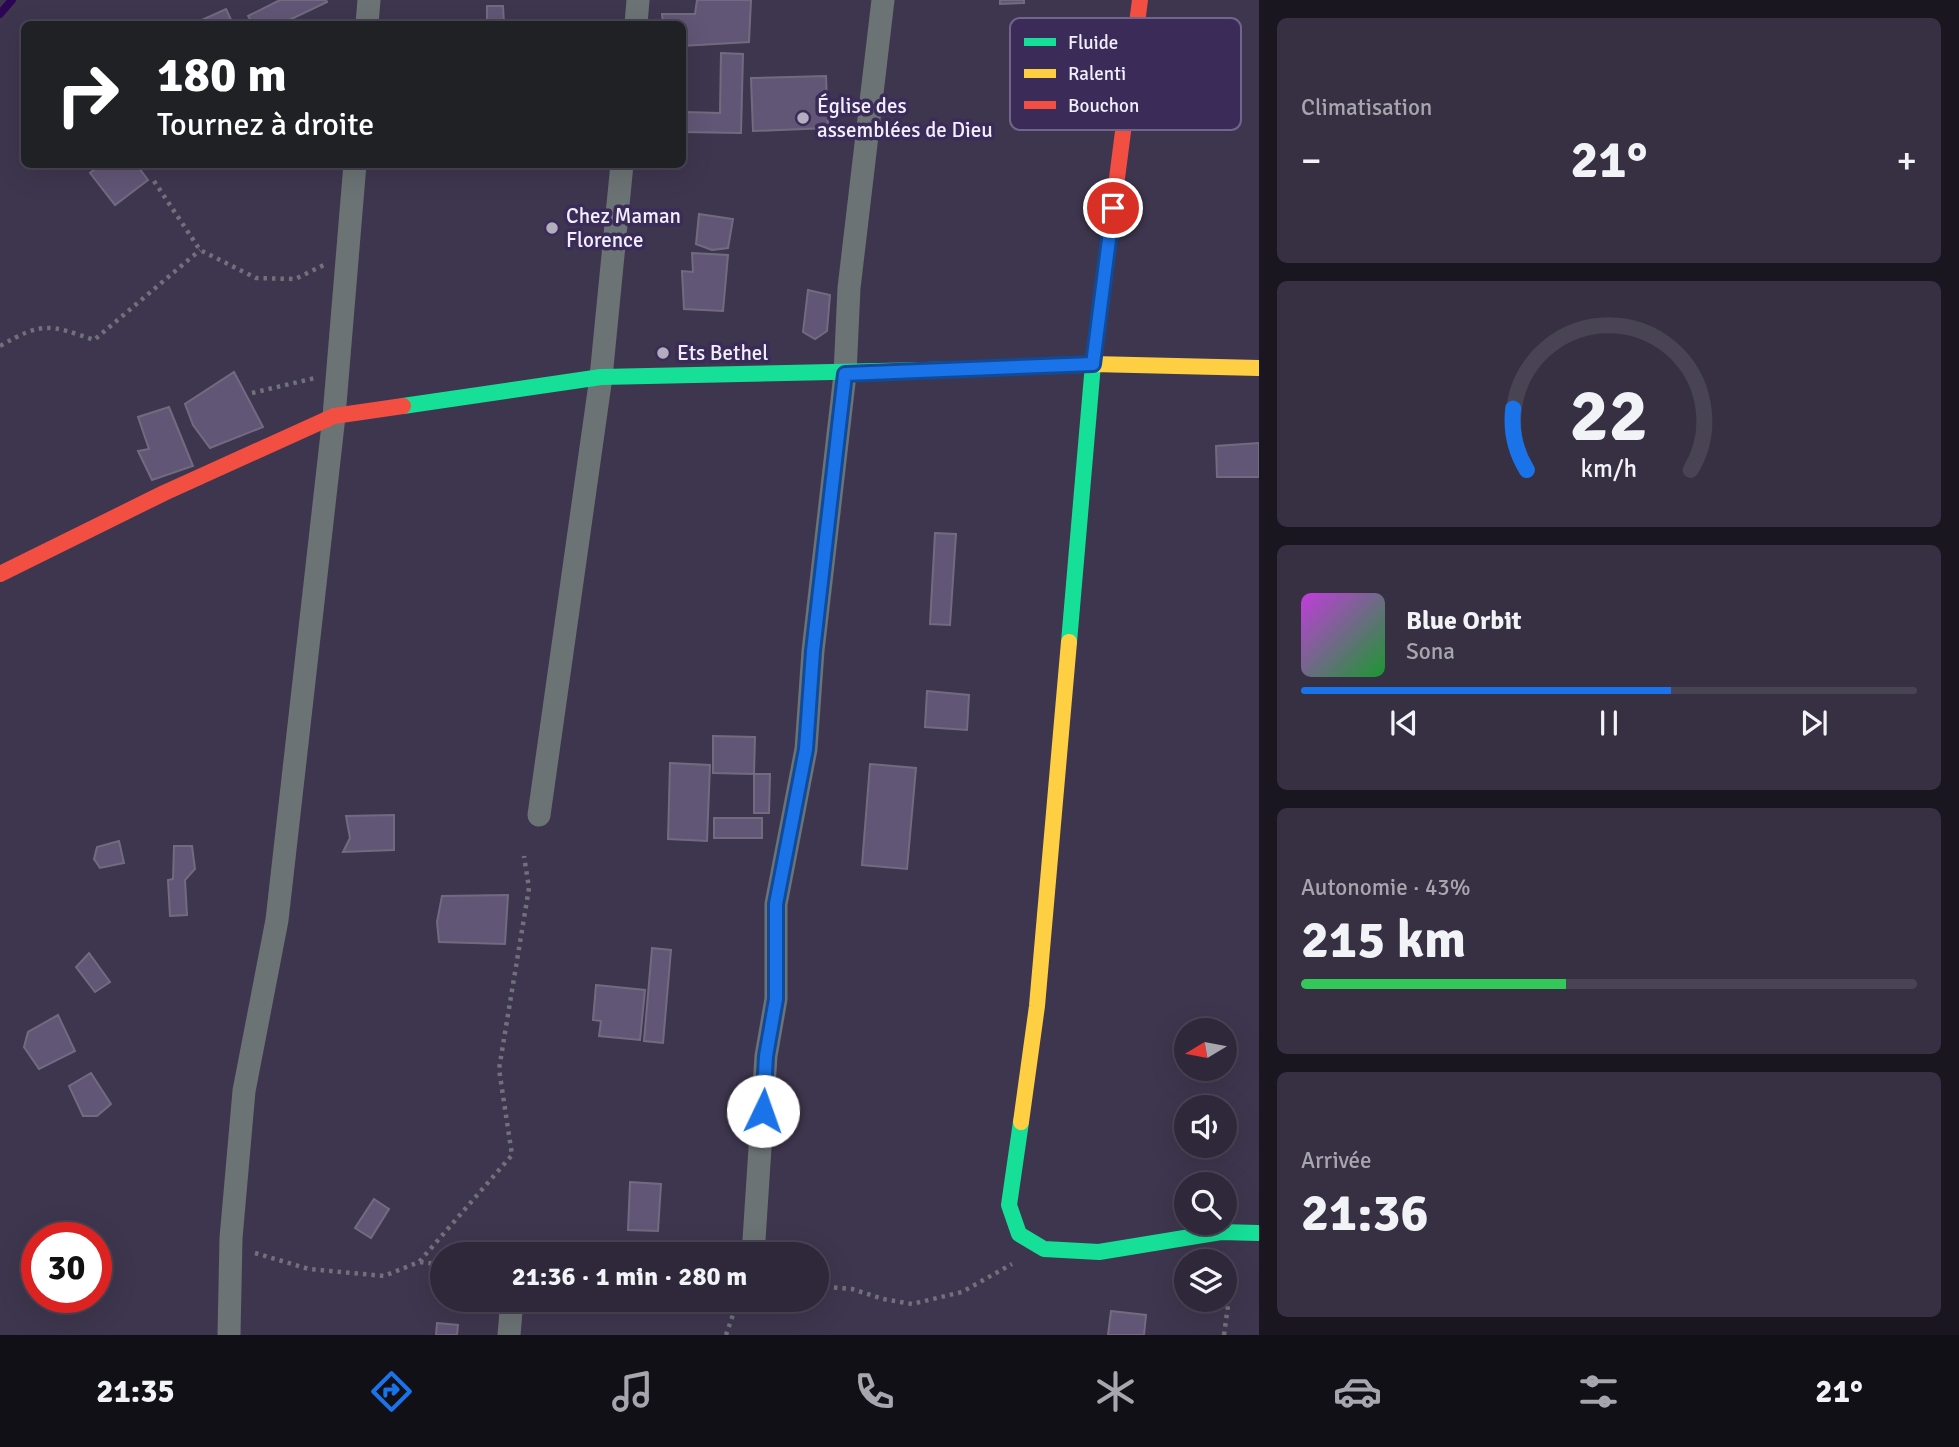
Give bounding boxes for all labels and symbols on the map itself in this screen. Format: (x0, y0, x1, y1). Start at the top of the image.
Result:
legend (1010, 18, 1241, 130)
text: Fluide (1068, 31, 1118, 55)
text: Ralenti (1068, 62, 1126, 86)
place label: Église des assemblées de Dieu (817, 93, 993, 143)
text: Bouchon (1068, 94, 1139, 118)
marker: Église des assemblées de Dieu (795, 110, 811, 126)
pin (1083, 178, 1143, 238)
place label: Chez Maman Florence (566, 203, 681, 253)
marker: Chez Maman Florence (544, 220, 560, 236)
place label: Ets Bethel (677, 340, 769, 366)
marker: Ets Bethel (655, 345, 671, 361)
north arrow (1174, 1018, 1237, 1082)
position arrow (726, 1074, 800, 1148)
speed limit sign: 30 (21, 1222, 112, 1313)

